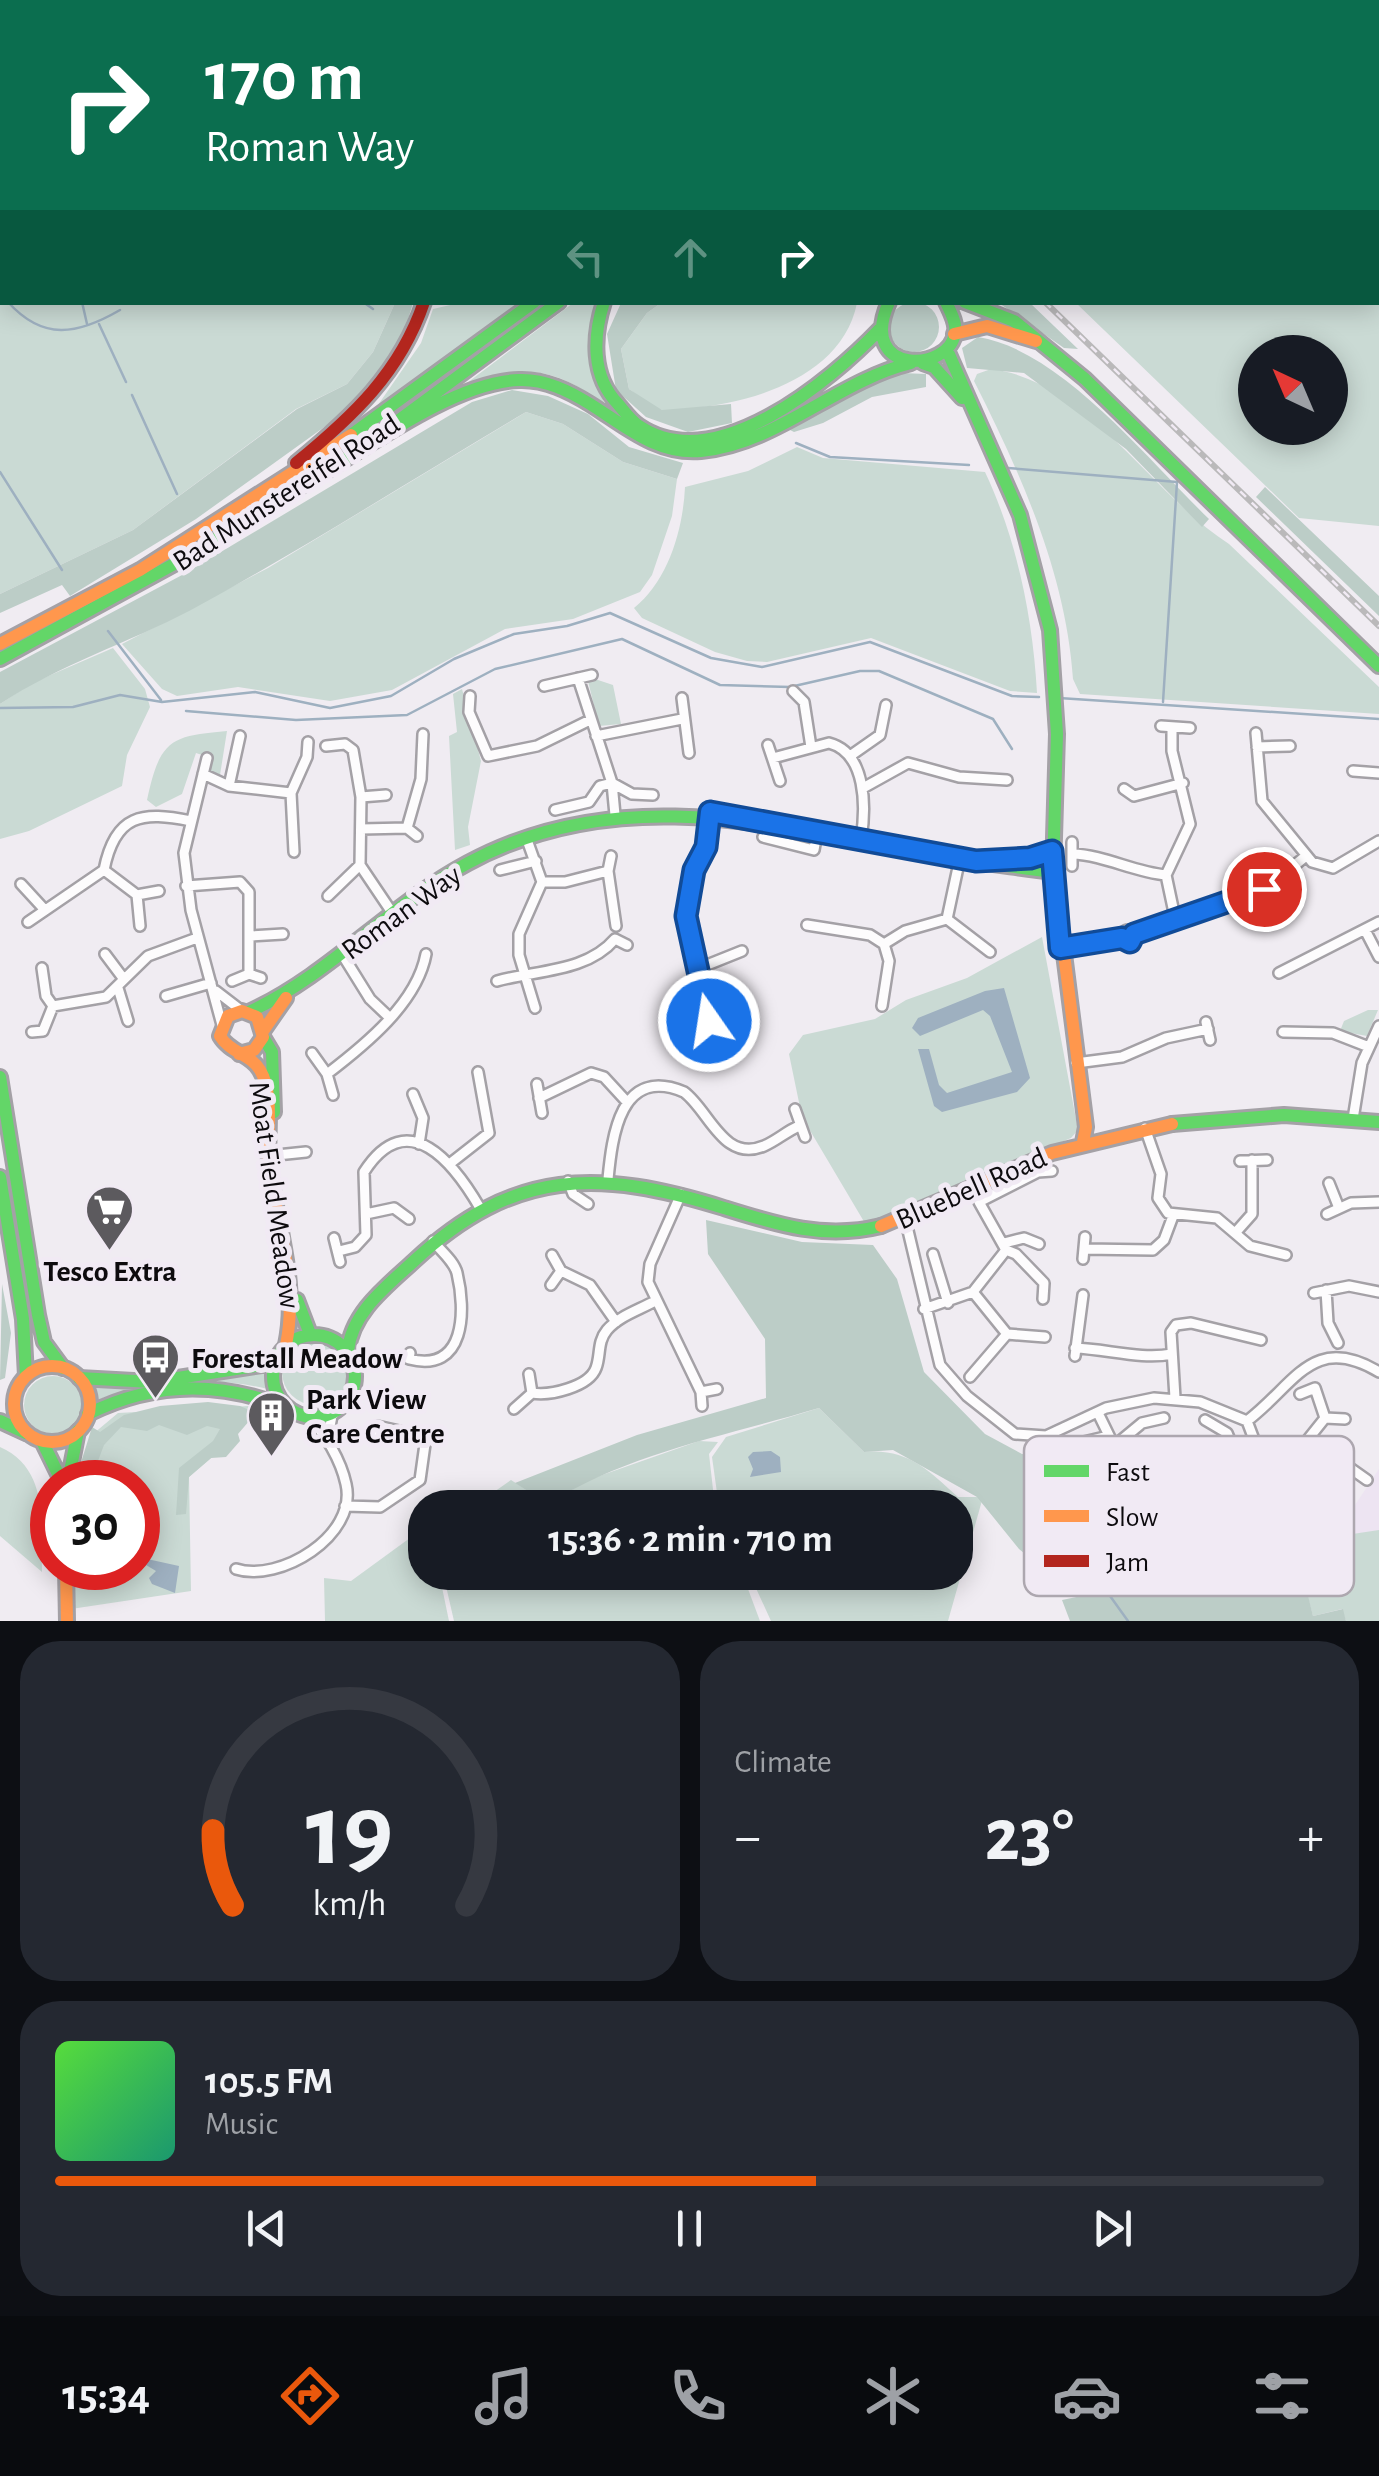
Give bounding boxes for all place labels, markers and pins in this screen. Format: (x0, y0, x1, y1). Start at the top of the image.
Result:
pin (1222, 847, 1307, 932)
supermarket icon: Tesco Extra (84, 1184, 136, 1252)
place label: Tesco Extra (43, 1257, 177, 1287)
bus stop icon: Forestall Meadow (130, 1332, 182, 1400)
place label: Forestall Meadow (191, 1344, 403, 1374)
place label: Park View Care Centre (306, 1385, 445, 1449)
building icon: Park View Care Centre (245, 1390, 297, 1458)

